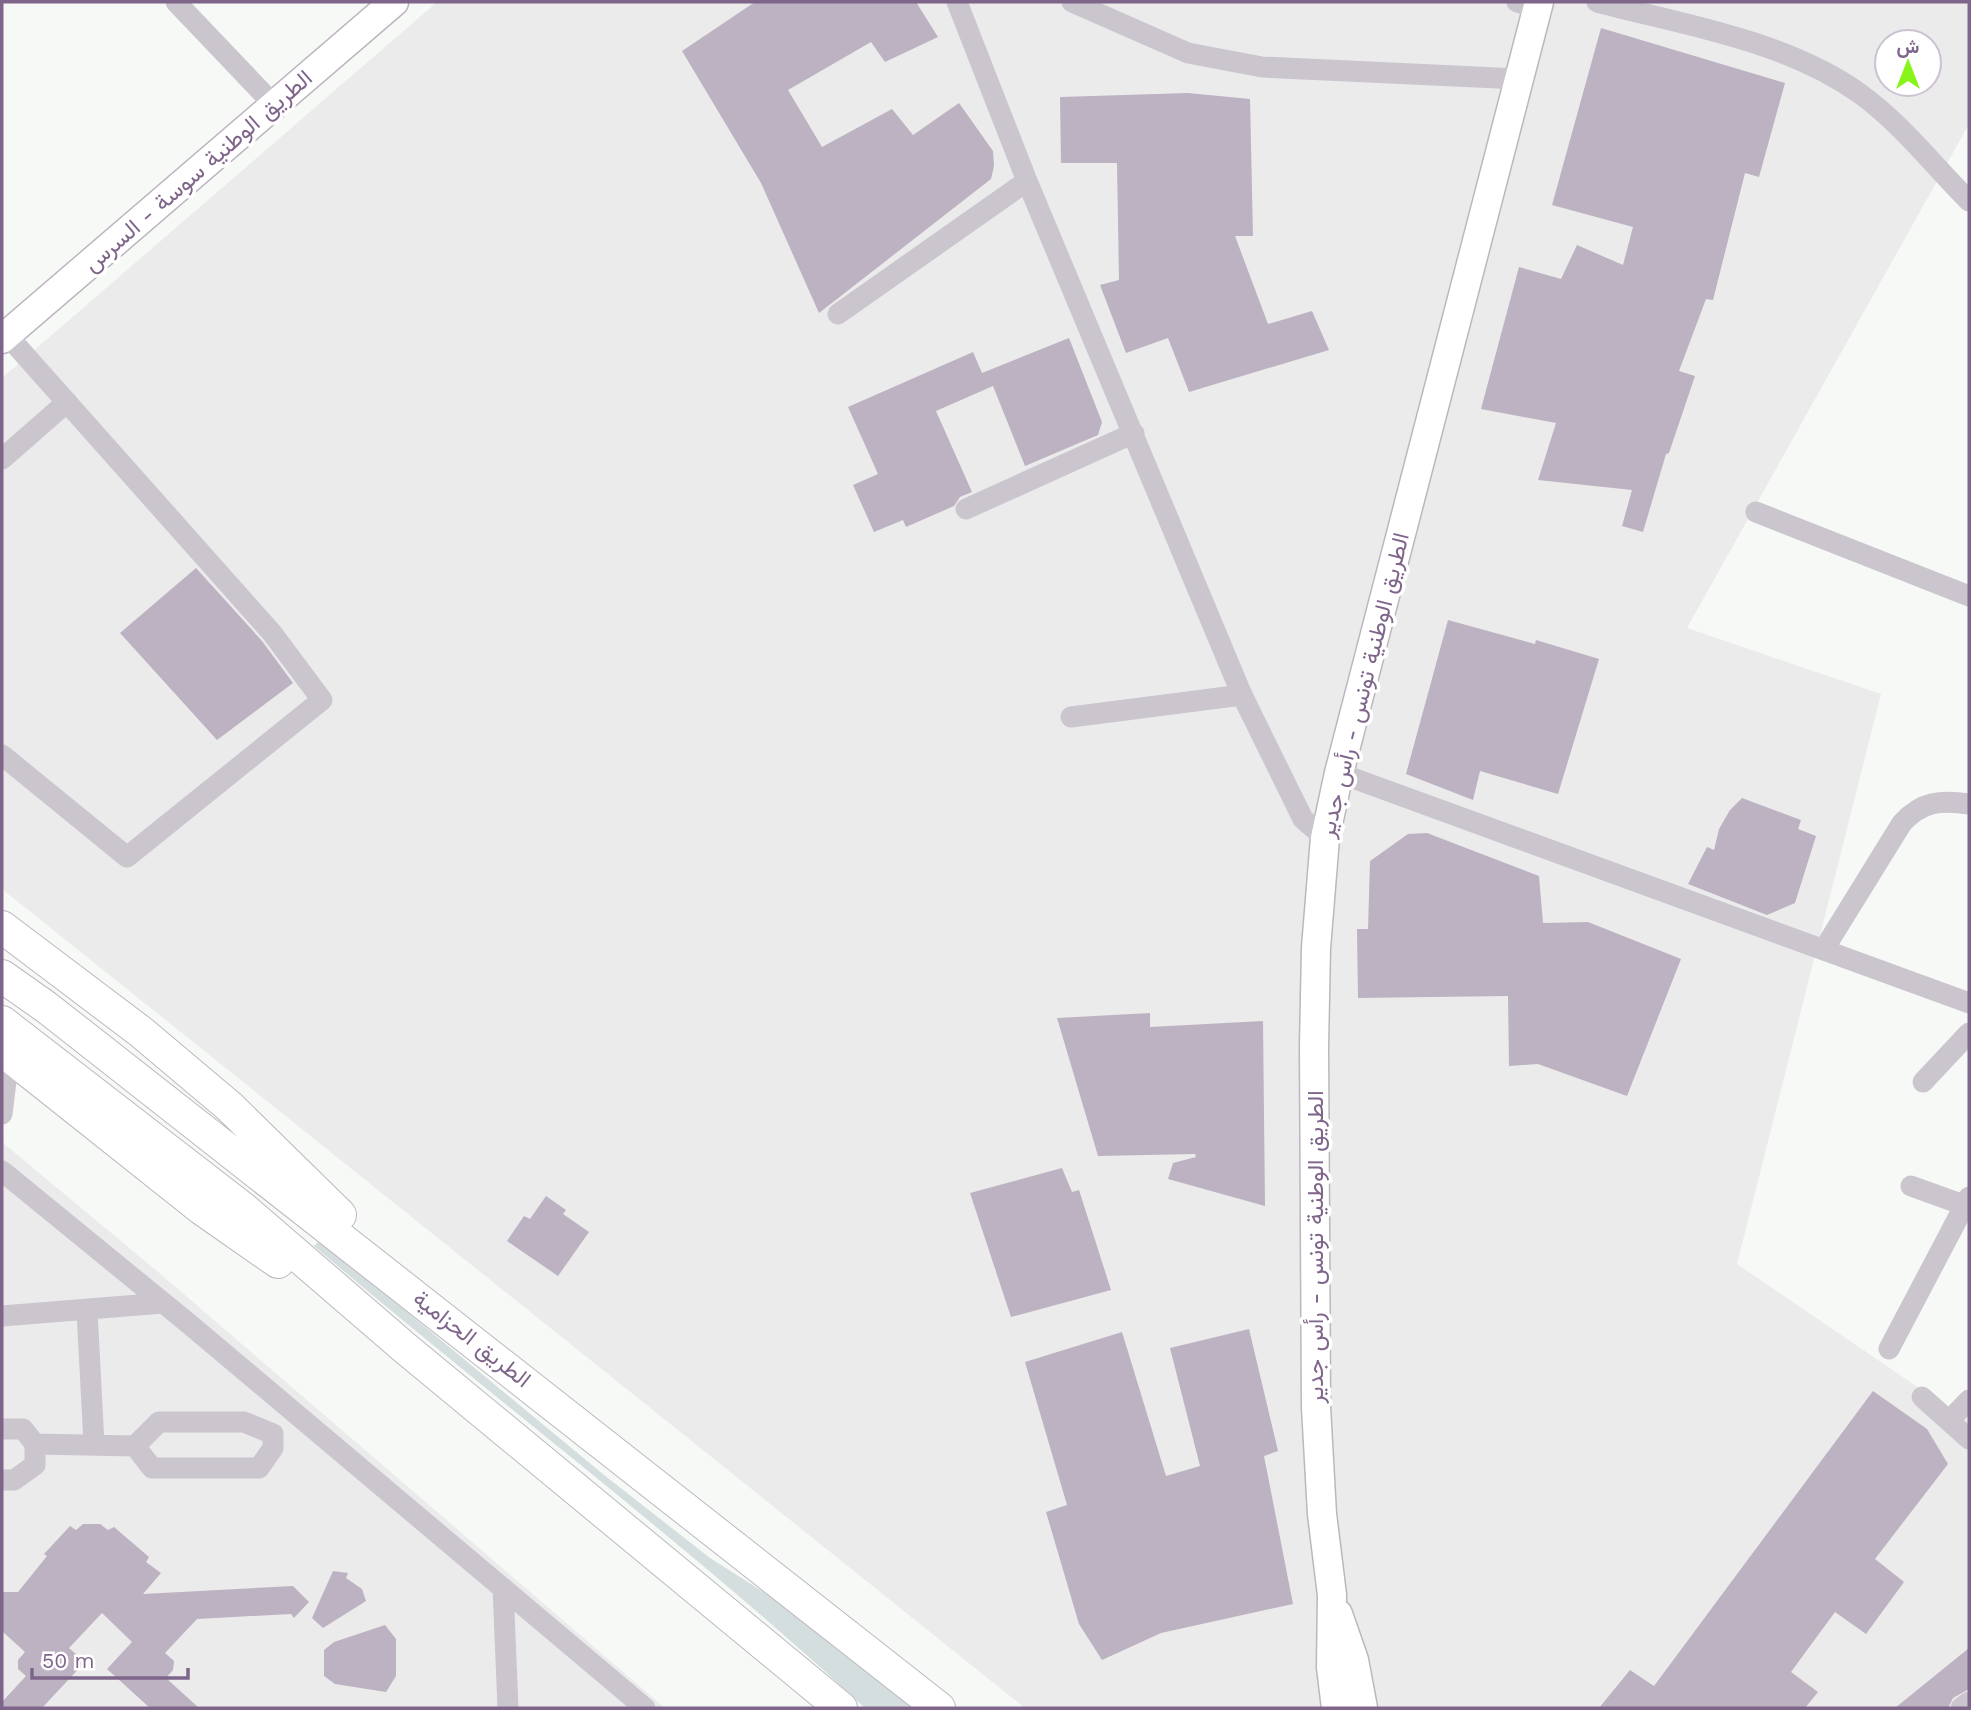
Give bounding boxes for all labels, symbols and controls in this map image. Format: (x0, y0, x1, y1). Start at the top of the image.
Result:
north arrow (1873, 28, 1943, 98)
text: ش (1897, 35, 1920, 58)
street label: الطريق الوطنية سوسة - السرس (78, 64, 318, 278)
street label: الطريق الوطنية تونس - رأس جدير (1313, 530, 1416, 841)
street label: الطريق الوطنية تونس - رأس جدير (1302, 1091, 1330, 1404)
street label: الطريق الحزامية (407, 1285, 536, 1394)
scale bar (32, 1636, 187, 1680)
text: 50 m (42, 1648, 94, 1673)

